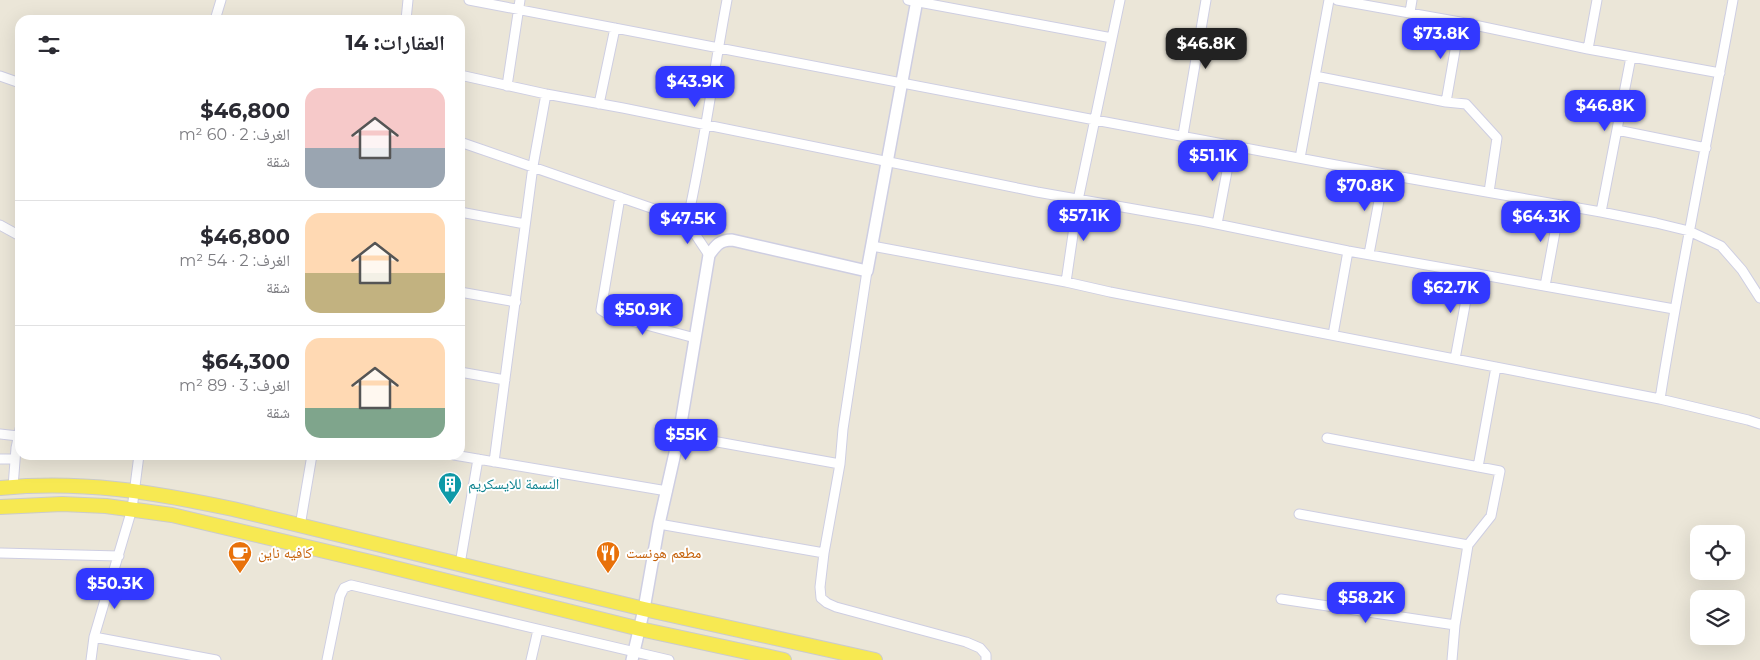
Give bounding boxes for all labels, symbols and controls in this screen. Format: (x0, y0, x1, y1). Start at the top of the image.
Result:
pin: $73.8K (1400, 18, 1482, 60)
text: $73.8K (1413, 24, 1469, 43)
pin: $46.8K (1165, 28, 1247, 70)
text: العقارات: 14 (345, 30, 445, 55)
icon: filters (35, 31, 63, 59)
text: $46.8K (1177, 34, 1235, 53)
pin: $43.9K (654, 66, 736, 108)
text: $43.9K (667, 72, 723, 91)
pin: $46.8K (1564, 90, 1646, 132)
text: $46.8K (1576, 96, 1634, 115)
text: $46,800 (200, 98, 290, 123)
icon: home (345, 108, 405, 168)
text: الغرف: 2 · 60 m² (179, 125, 290, 144)
pin: $51.1K (1172, 140, 1254, 182)
text: $51.1K (1189, 146, 1237, 165)
text: شقة (266, 152, 290, 171)
pin: $70.8K (1324, 170, 1406, 212)
text: $70.8K (1336, 176, 1394, 195)
pin: $57.1K (1043, 200, 1125, 242)
pin: $64.3K (1500, 200, 1582, 243)
pin: $47.5K (647, 202, 729, 245)
text: $57.1K (1059, 206, 1109, 225)
text: $64.3K (1512, 207, 1570, 226)
text: $47.5K (660, 209, 716, 228)
text: $46,800 (200, 224, 290, 249)
icon: home (345, 233, 405, 293)
text: الغرف: 2 · 54 m² (179, 251, 290, 270)
pin: $62.7K (1410, 272, 1492, 314)
text: شقة (266, 278, 290, 297)
text: $62.7K (1423, 278, 1479, 297)
pin: $50.9K (602, 294, 684, 336)
text: $50.9K (615, 300, 671, 319)
text: $64,300 (202, 349, 290, 374)
icon: home (345, 358, 405, 418)
text: الغرف: 3 · 89 m² (179, 376, 290, 395)
text: شقة (266, 403, 290, 422)
pin: $55K (656, 418, 716, 461)
text: $55K (665, 425, 707, 444)
building icon: النسمة للايسكريم (437, 471, 463, 505)
place label: النسمة للايسكريم (468, 474, 559, 494)
map controls (1690, 525, 1745, 645)
button: locate (1690, 525, 1745, 580)
cafe icon: كافيه ناين (227, 540, 253, 574)
restaurant icon: مطعم هونست (595, 540, 621, 574)
place label: كافيه ناين (258, 543, 312, 563)
place label: مطعم هونست (626, 543, 701, 563)
pin: $50.3K (74, 568, 156, 610)
text: $50.3K (87, 574, 143, 593)
pin: $58.2K (1325, 582, 1407, 624)
text: $58.2K (1338, 588, 1394, 607)
button: layers (1690, 590, 1745, 645)

